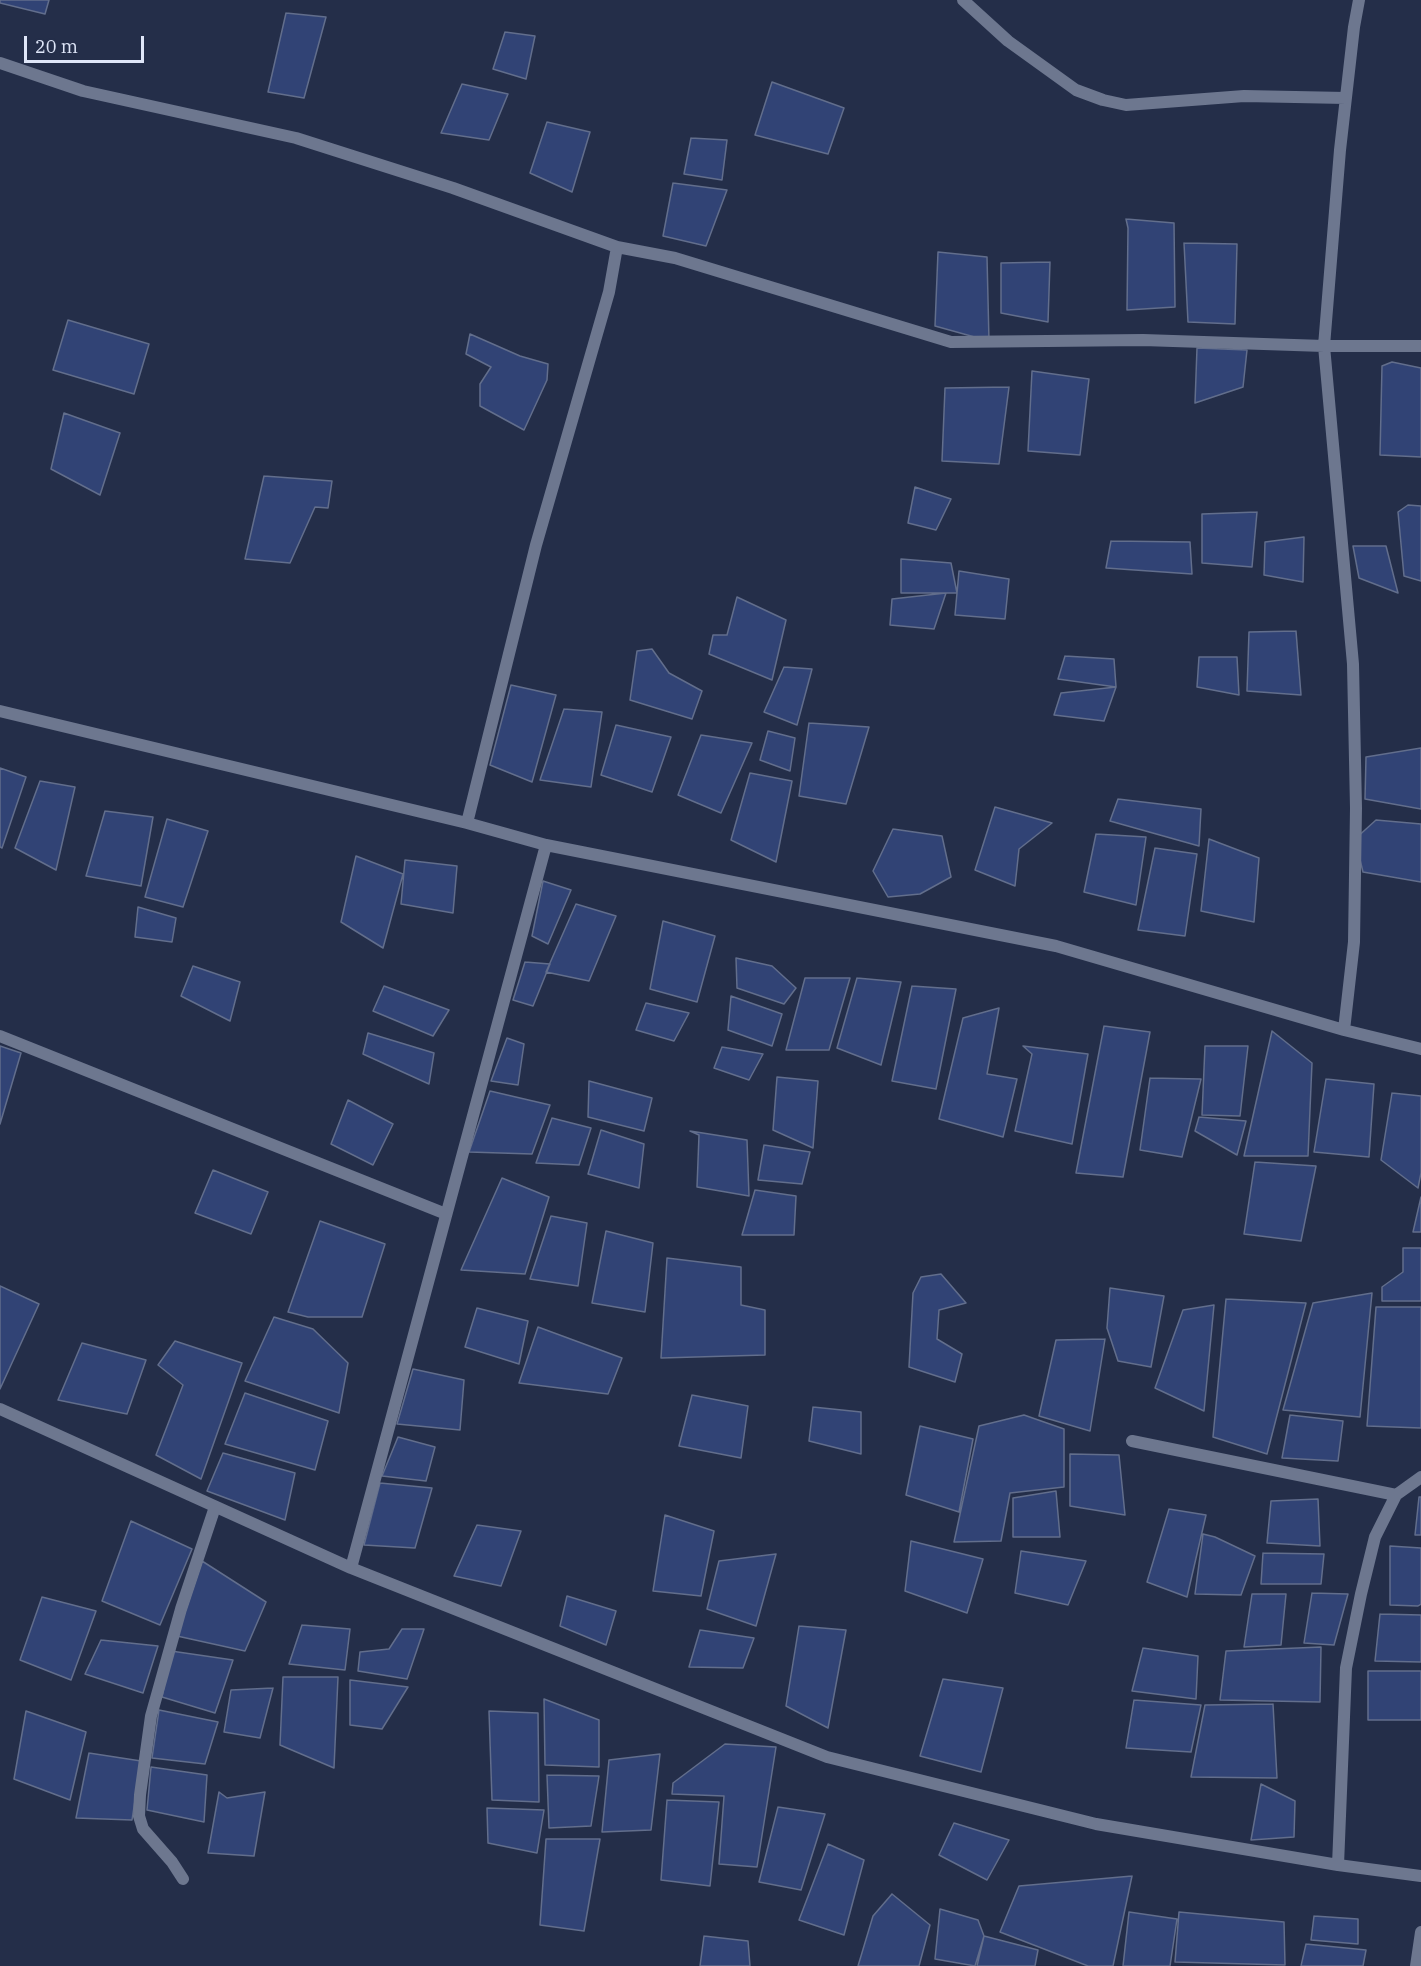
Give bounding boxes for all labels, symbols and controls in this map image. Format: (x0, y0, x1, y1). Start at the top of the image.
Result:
scale bar (27, 24, 147, 62)
text: 20 m (35, 35, 78, 58)

